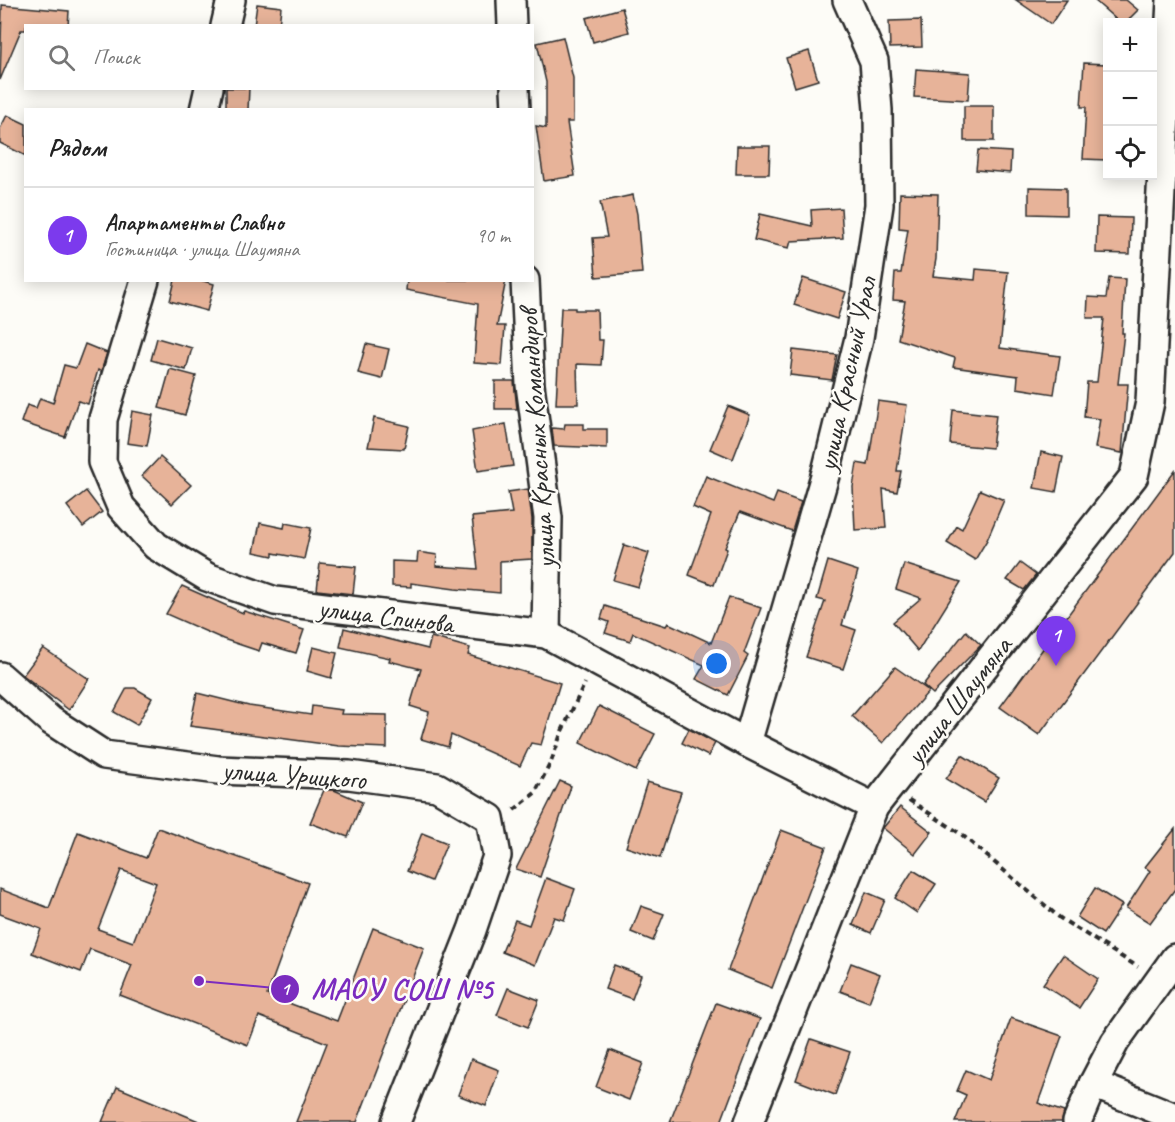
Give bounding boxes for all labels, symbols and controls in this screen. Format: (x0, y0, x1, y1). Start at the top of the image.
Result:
map controls (1103, 18, 1157, 180)
button: + (1103, 18, 1157, 72)
search box (24, 24, 534, 90)
icon: search (45, 41, 78, 74)
text: Поиск (93, 43, 139, 71)
button: − (1103, 72, 1157, 126)
button: locate (1103, 126, 1157, 180)
text: Рядом (48, 131, 106, 164)
text: Апартаменты Славно (105, 209, 284, 237)
text: 1 (63, 223, 72, 248)
text: 90 m (476, 223, 510, 248)
text: Гостиница · улица Шаумяна (105, 237, 299, 262)
street label: улица Красный Урал (808, 272, 884, 476)
street label: улица Красных Командиров (510, 303, 563, 572)
street label: улица Спинова (314, 590, 458, 641)
pin: 1 (1036, 616, 1076, 666)
street label: улица Шаумяна (896, 628, 1020, 773)
your location (702, 649, 731, 678)
street label: улица Урицкого (219, 752, 369, 797)
callout: МАОУ СОШ №5 (270, 965, 504, 1013)
text: МАОУ СОШ №5 (311, 970, 496, 1008)
text: 1 (281, 978, 291, 1000)

